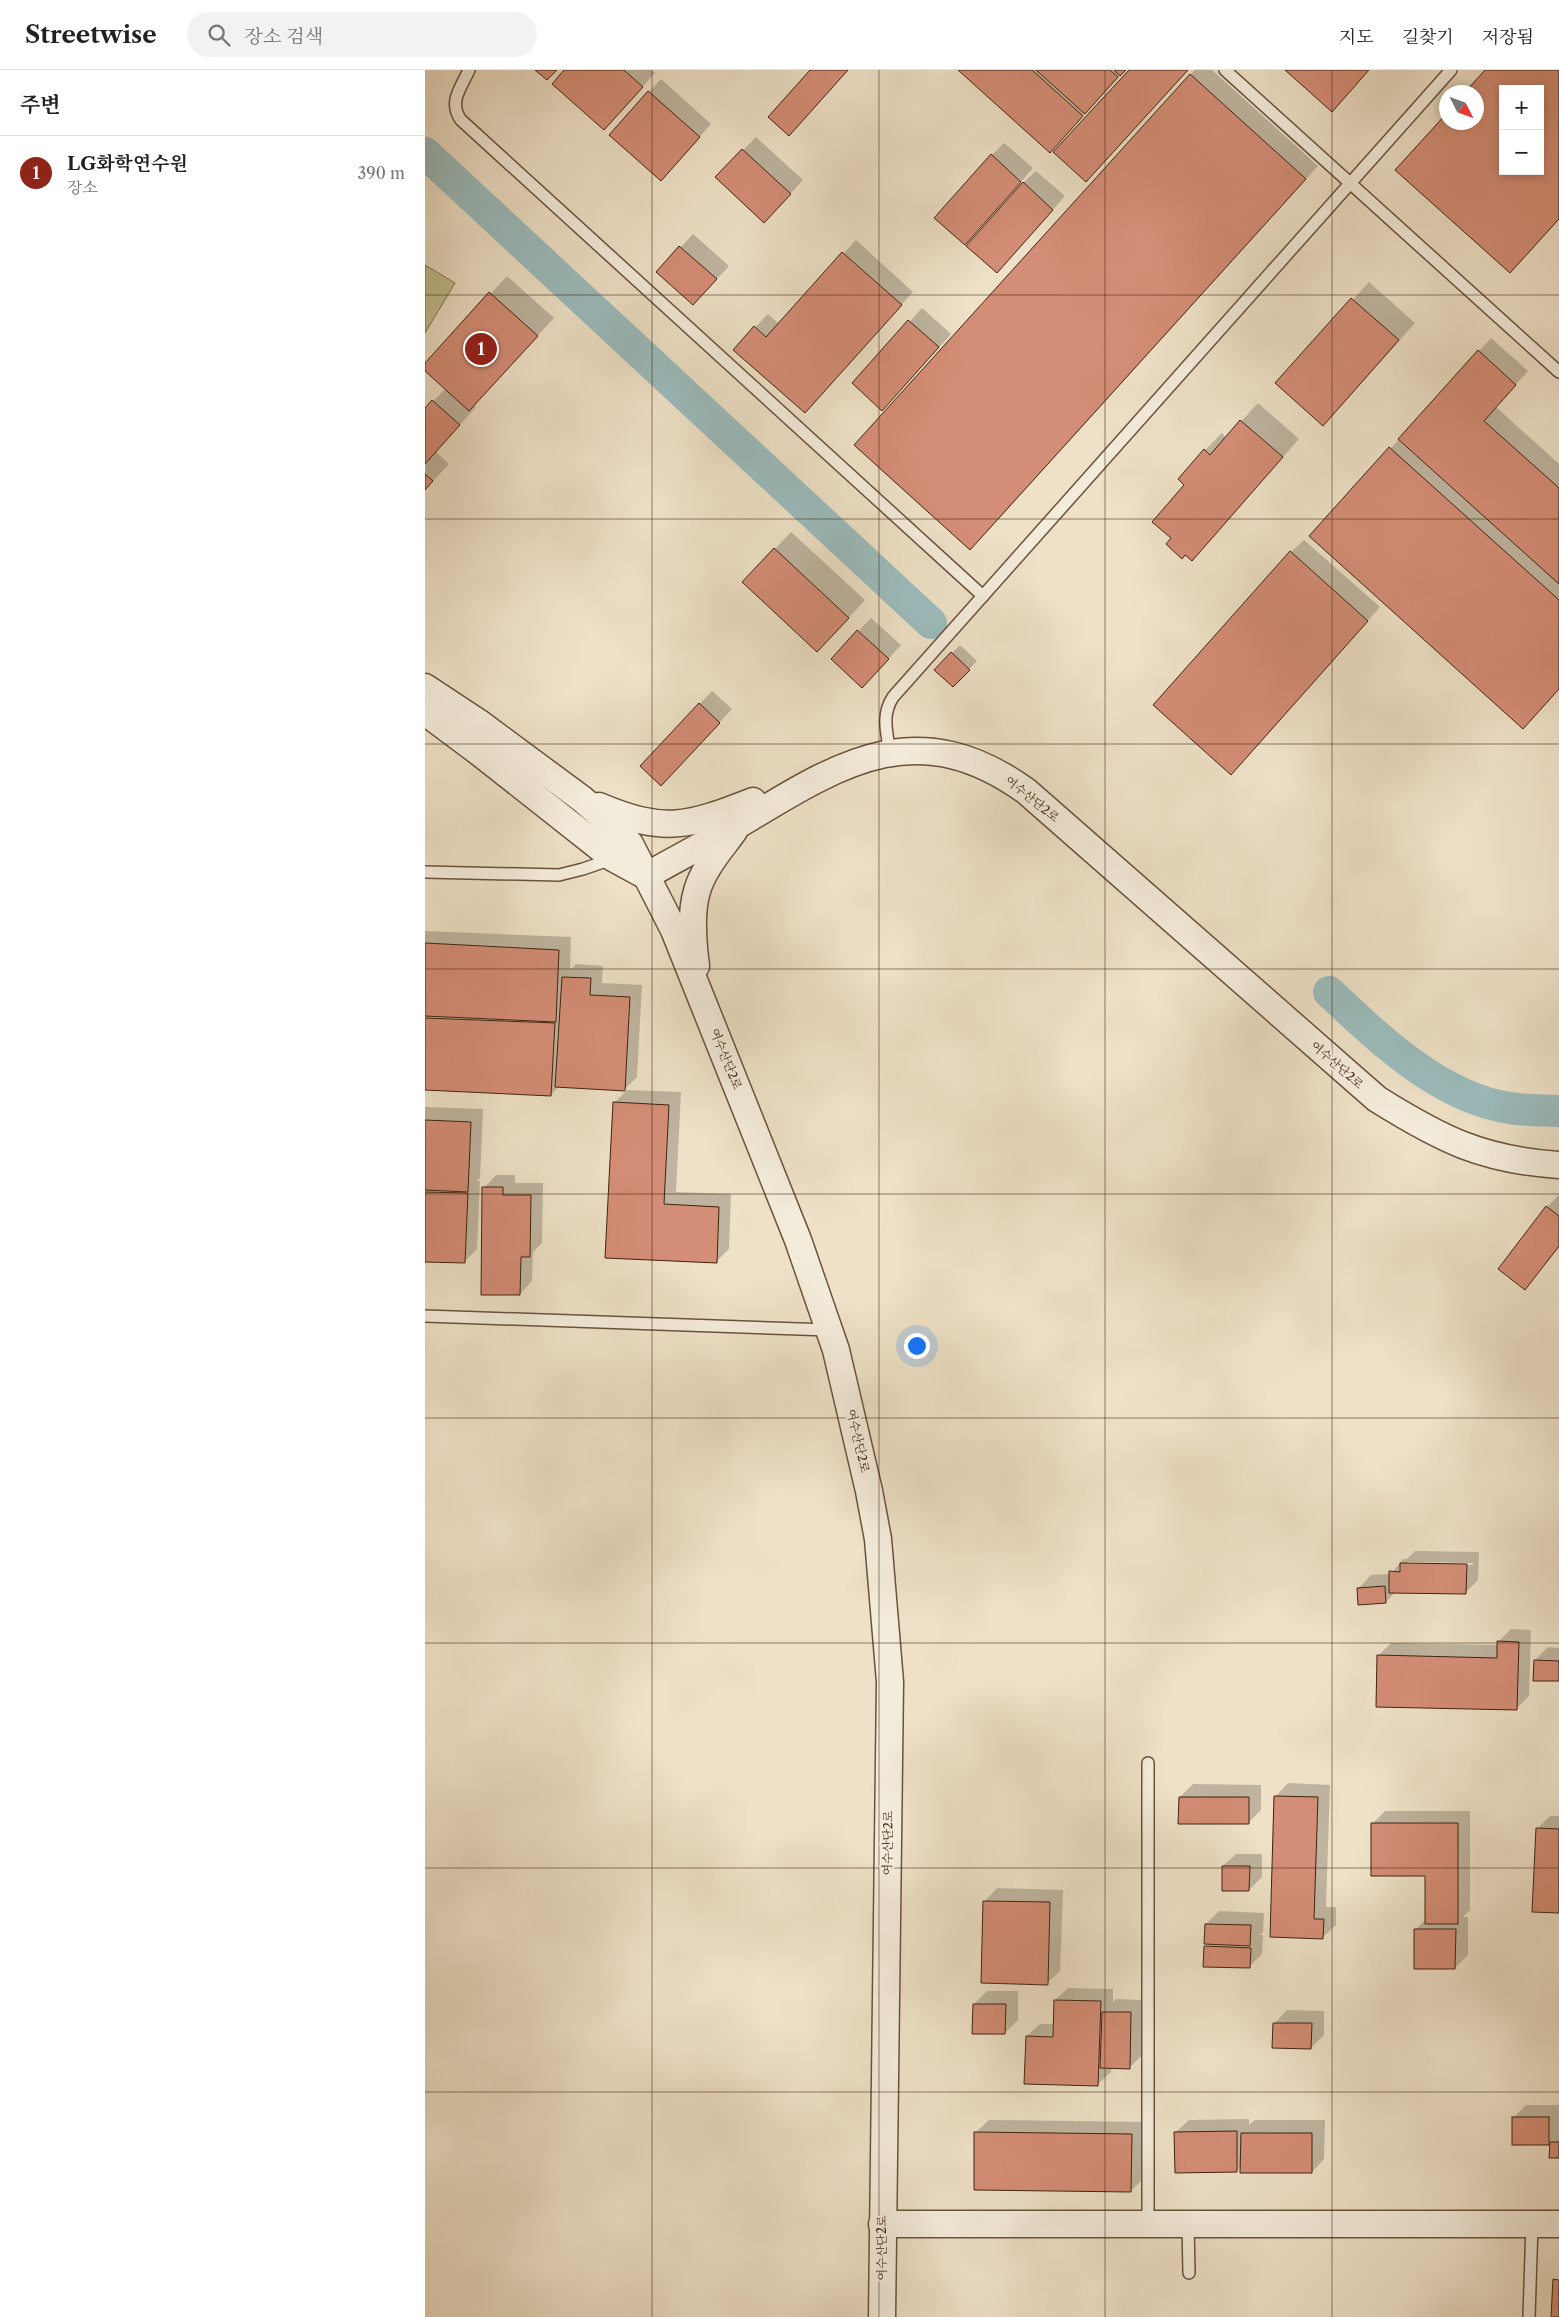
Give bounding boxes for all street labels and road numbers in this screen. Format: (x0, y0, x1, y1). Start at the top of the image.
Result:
street label: 여수산단2로 (1002, 772, 1063, 825)
street label: 여수산단2로 (707, 1026, 746, 1092)
street label: 여수산단2로 (1308, 1038, 1367, 1092)
street label: 여수산단2로 (844, 1408, 873, 1475)
street label: 여수산단2로 (879, 1810, 896, 1876)
street label: 여수산단2로 (874, 2215, 889, 2280)

